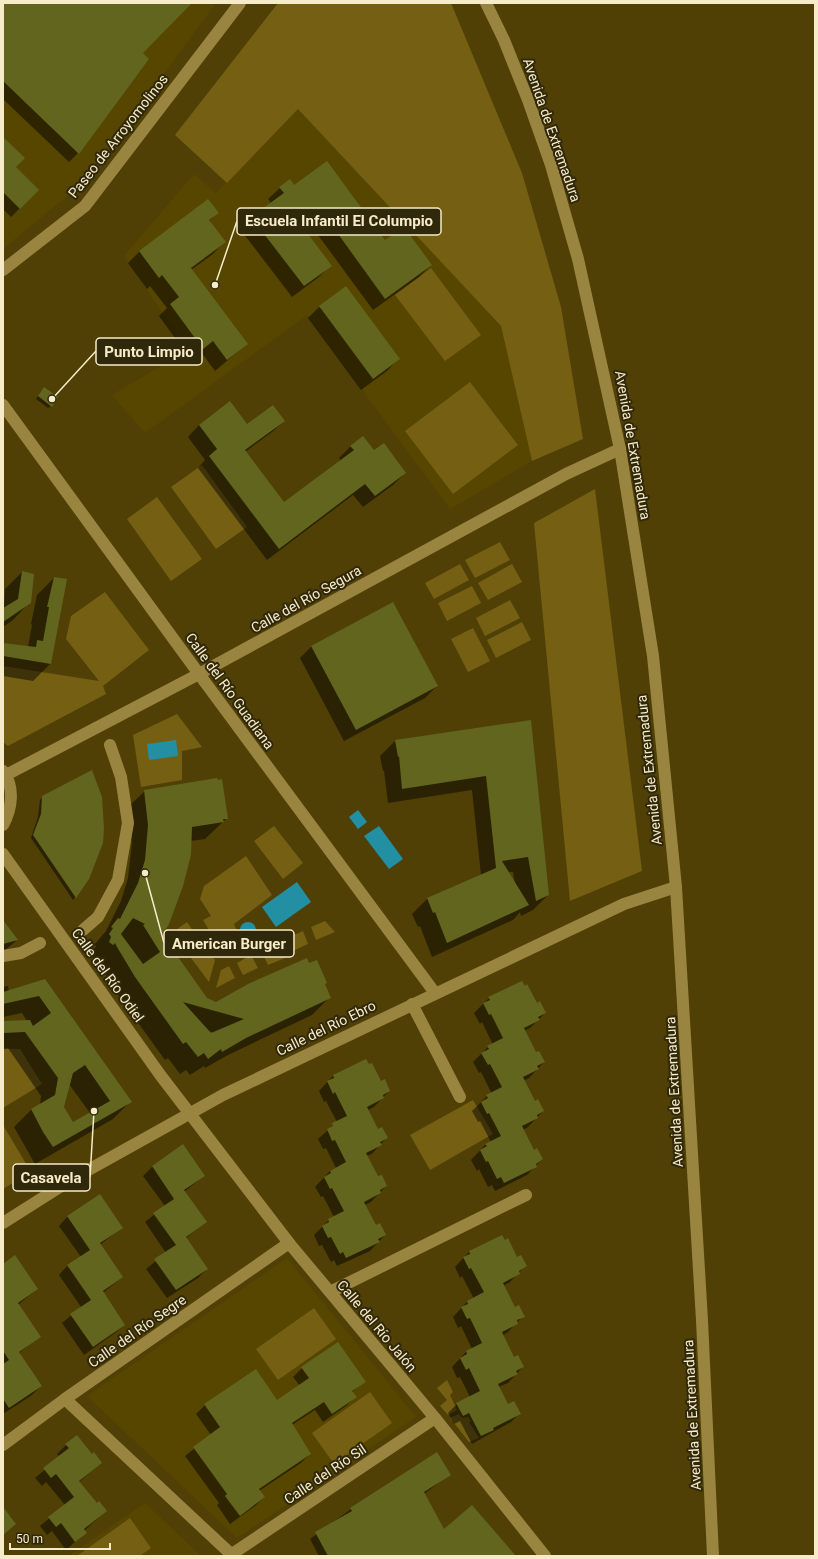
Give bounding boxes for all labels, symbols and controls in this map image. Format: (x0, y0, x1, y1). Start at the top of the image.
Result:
street label: Avenida de Extremadura (520, 56, 584, 204)
street label: Paseo de Arroyomolinos (65, 71, 171, 201)
callout: Escuela Infantil El Columpio (237, 208, 441, 235)
text: Escuela Infantil El Columpio (245, 212, 433, 230)
callout: Punto Limpio (96, 338, 202, 365)
text: Punto Limpio (104, 343, 194, 361)
street label: Avenida de Extremadura (612, 369, 654, 521)
street label: Calle del Río Segura (248, 562, 364, 636)
street label: Calle del Río Guadiana (183, 630, 277, 752)
street label: Avenida de Extremadura (633, 694, 665, 846)
street label: Calle del Río Odiel (69, 925, 147, 1025)
callout: American Burger (164, 930, 294, 957)
text: American Burger (172, 935, 286, 953)
street label: Calle del Río Ebro (274, 997, 378, 1059)
street label: Avenida de Extremadura (662, 1016, 686, 1168)
callout: Casavela (13, 1164, 90, 1191)
text: Casavela (20, 1169, 82, 1187)
street label: Calle del Río Jalón (334, 1277, 420, 1375)
street label: Calle del Río Segre (85, 1291, 189, 1371)
street label: Avenida de Extremadura (680, 1339, 704, 1491)
street label: Calle del Río Sil (281, 1441, 369, 1507)
scale bar (10, 1525, 110, 1551)
text: 50 m (16, 1532, 43, 1546)

